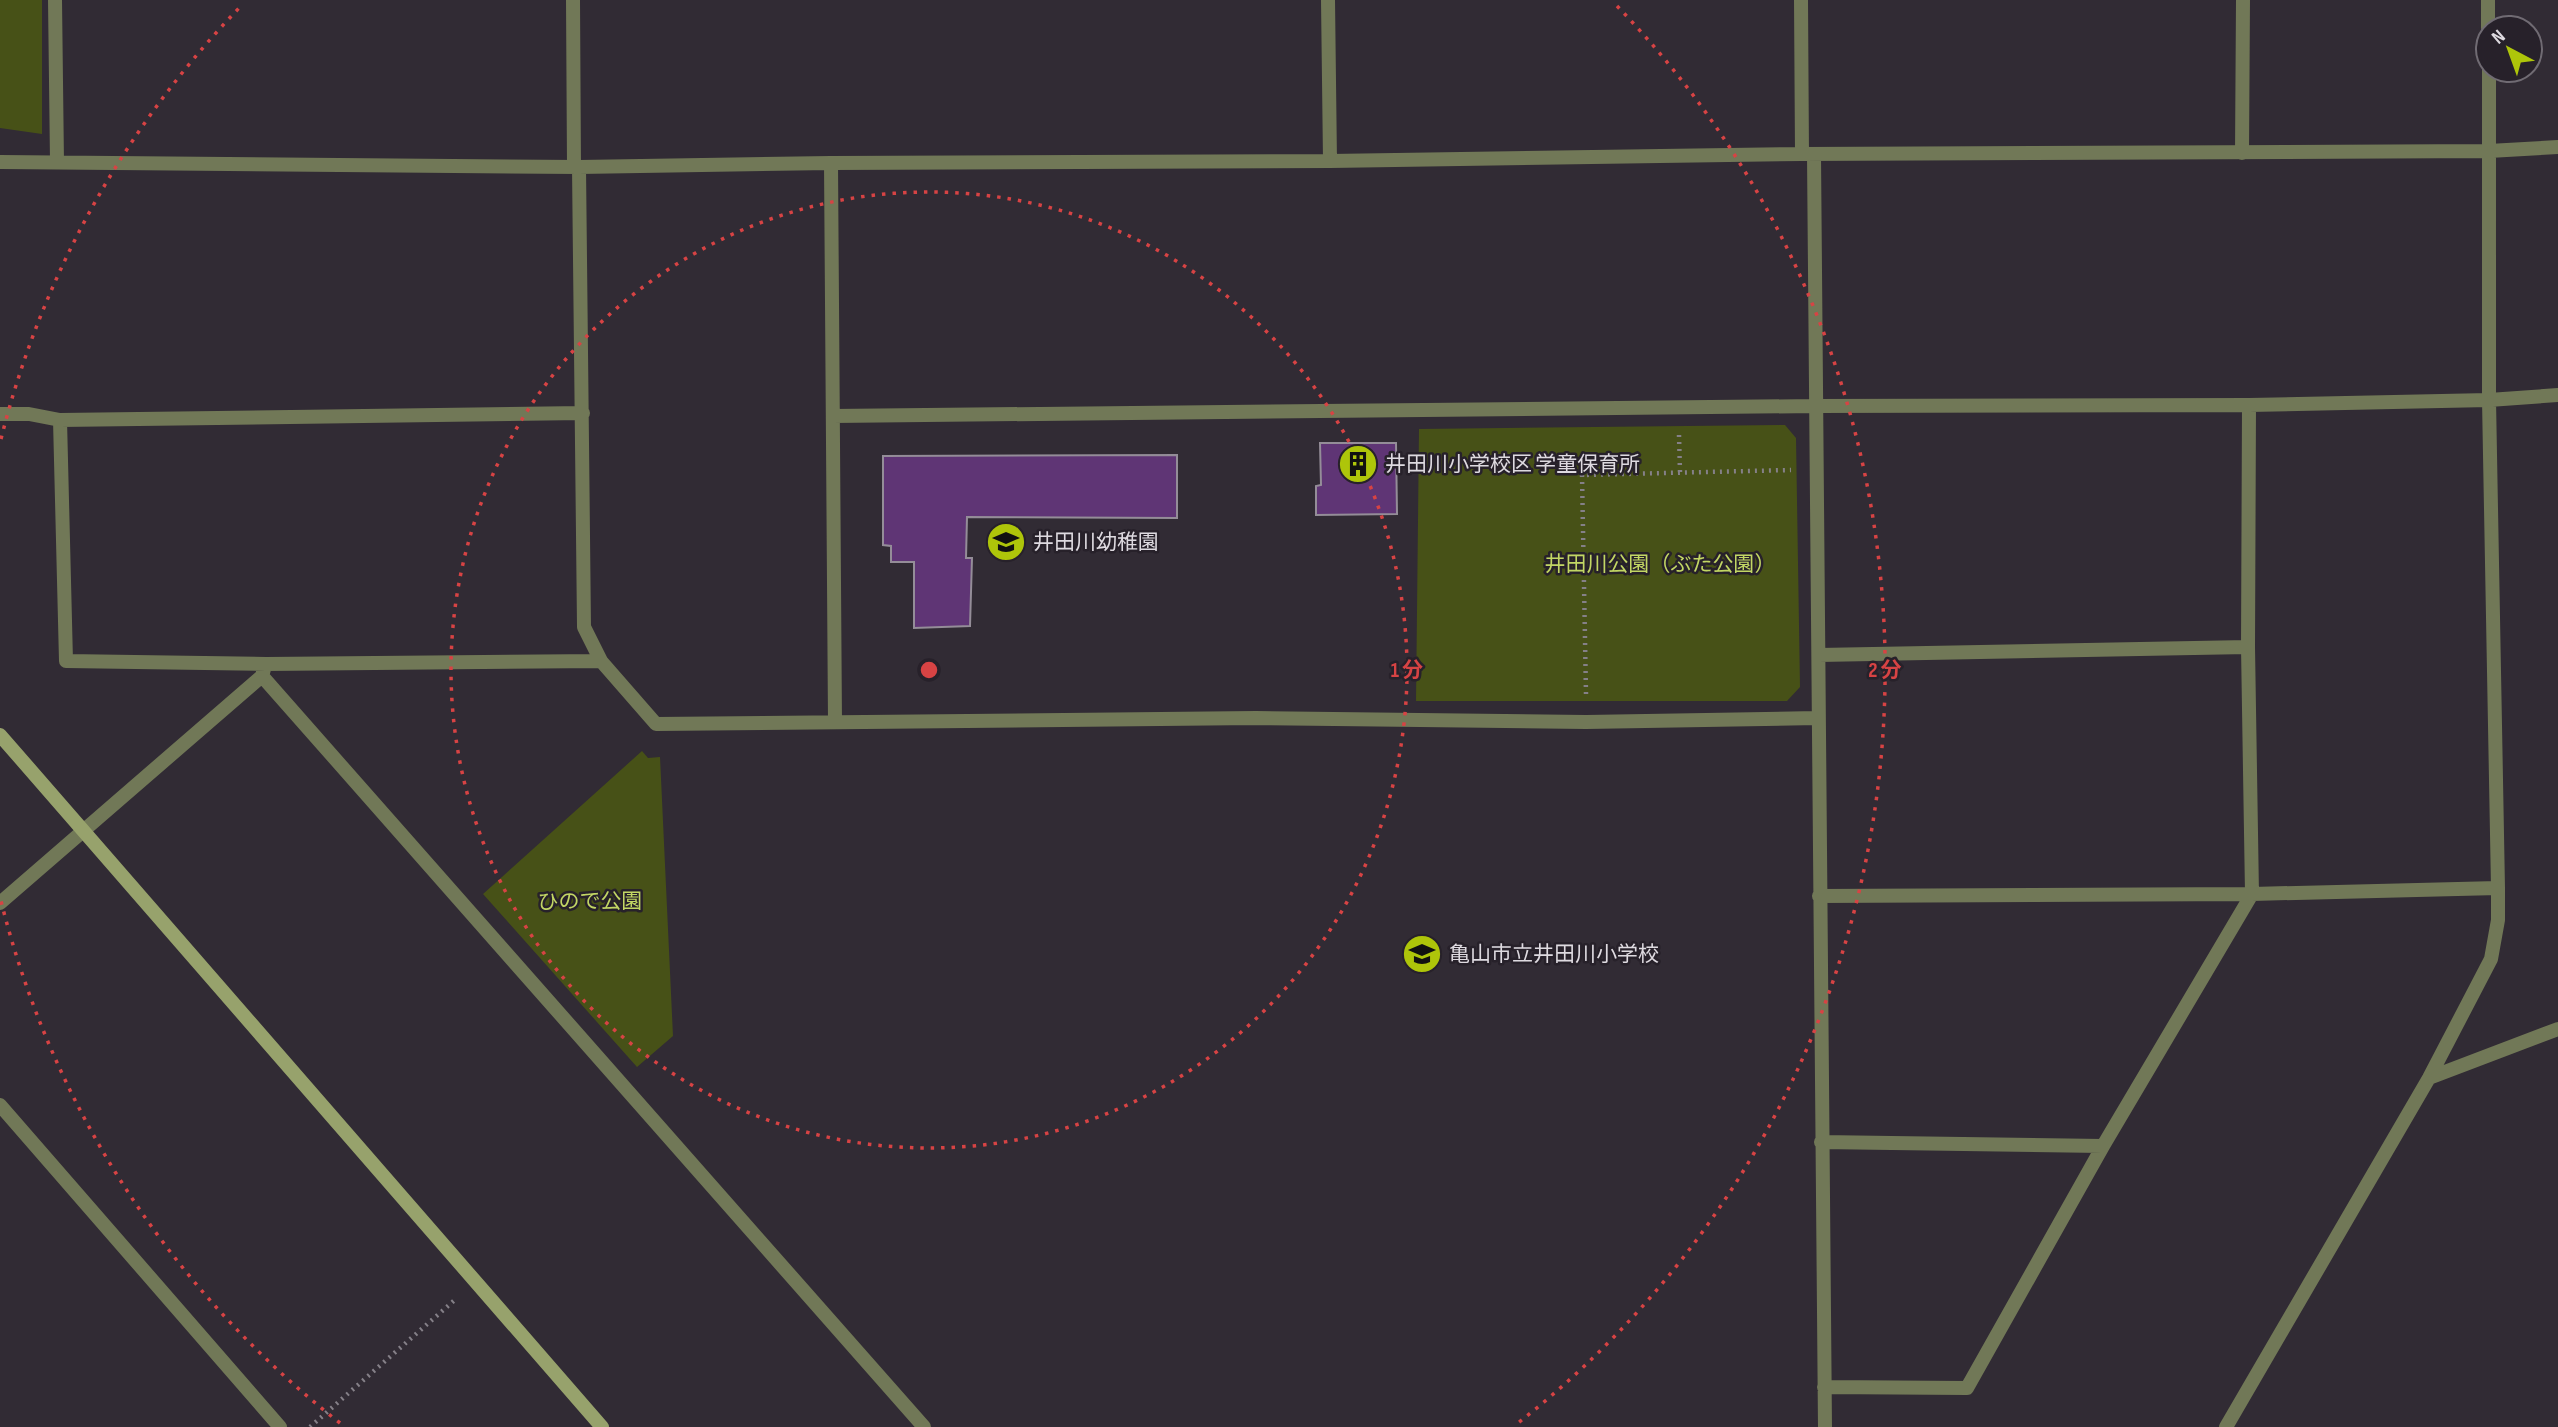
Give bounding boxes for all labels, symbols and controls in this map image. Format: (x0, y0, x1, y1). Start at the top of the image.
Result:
north arrow (2474, 14, 2544, 84)
text: N (2487, 25, 2510, 49)
building icon: 井田川小学校区 学童保育所 (1337, 443, 1379, 485)
place label: 井田川小学校区 学童保育所 (1385, 452, 1640, 477)
school or university icon: 井田川幼稚園 (985, 521, 1027, 563)
place label: 井田川幼稚園 (1033, 530, 1159, 555)
park label: 井田川公園（ぶた公園） (1545, 552, 1776, 577)
centre of rings (917, 658, 941, 682)
text: 1 分 (1391, 658, 1423, 683)
text: 2 分 (1868, 658, 1902, 683)
park label: ひので公園 (538, 889, 643, 914)
school or university icon: 亀山市立井田川小学校 (1401, 933, 1443, 975)
place label: 亀山市立井田川小学校 (1449, 942, 1659, 967)

